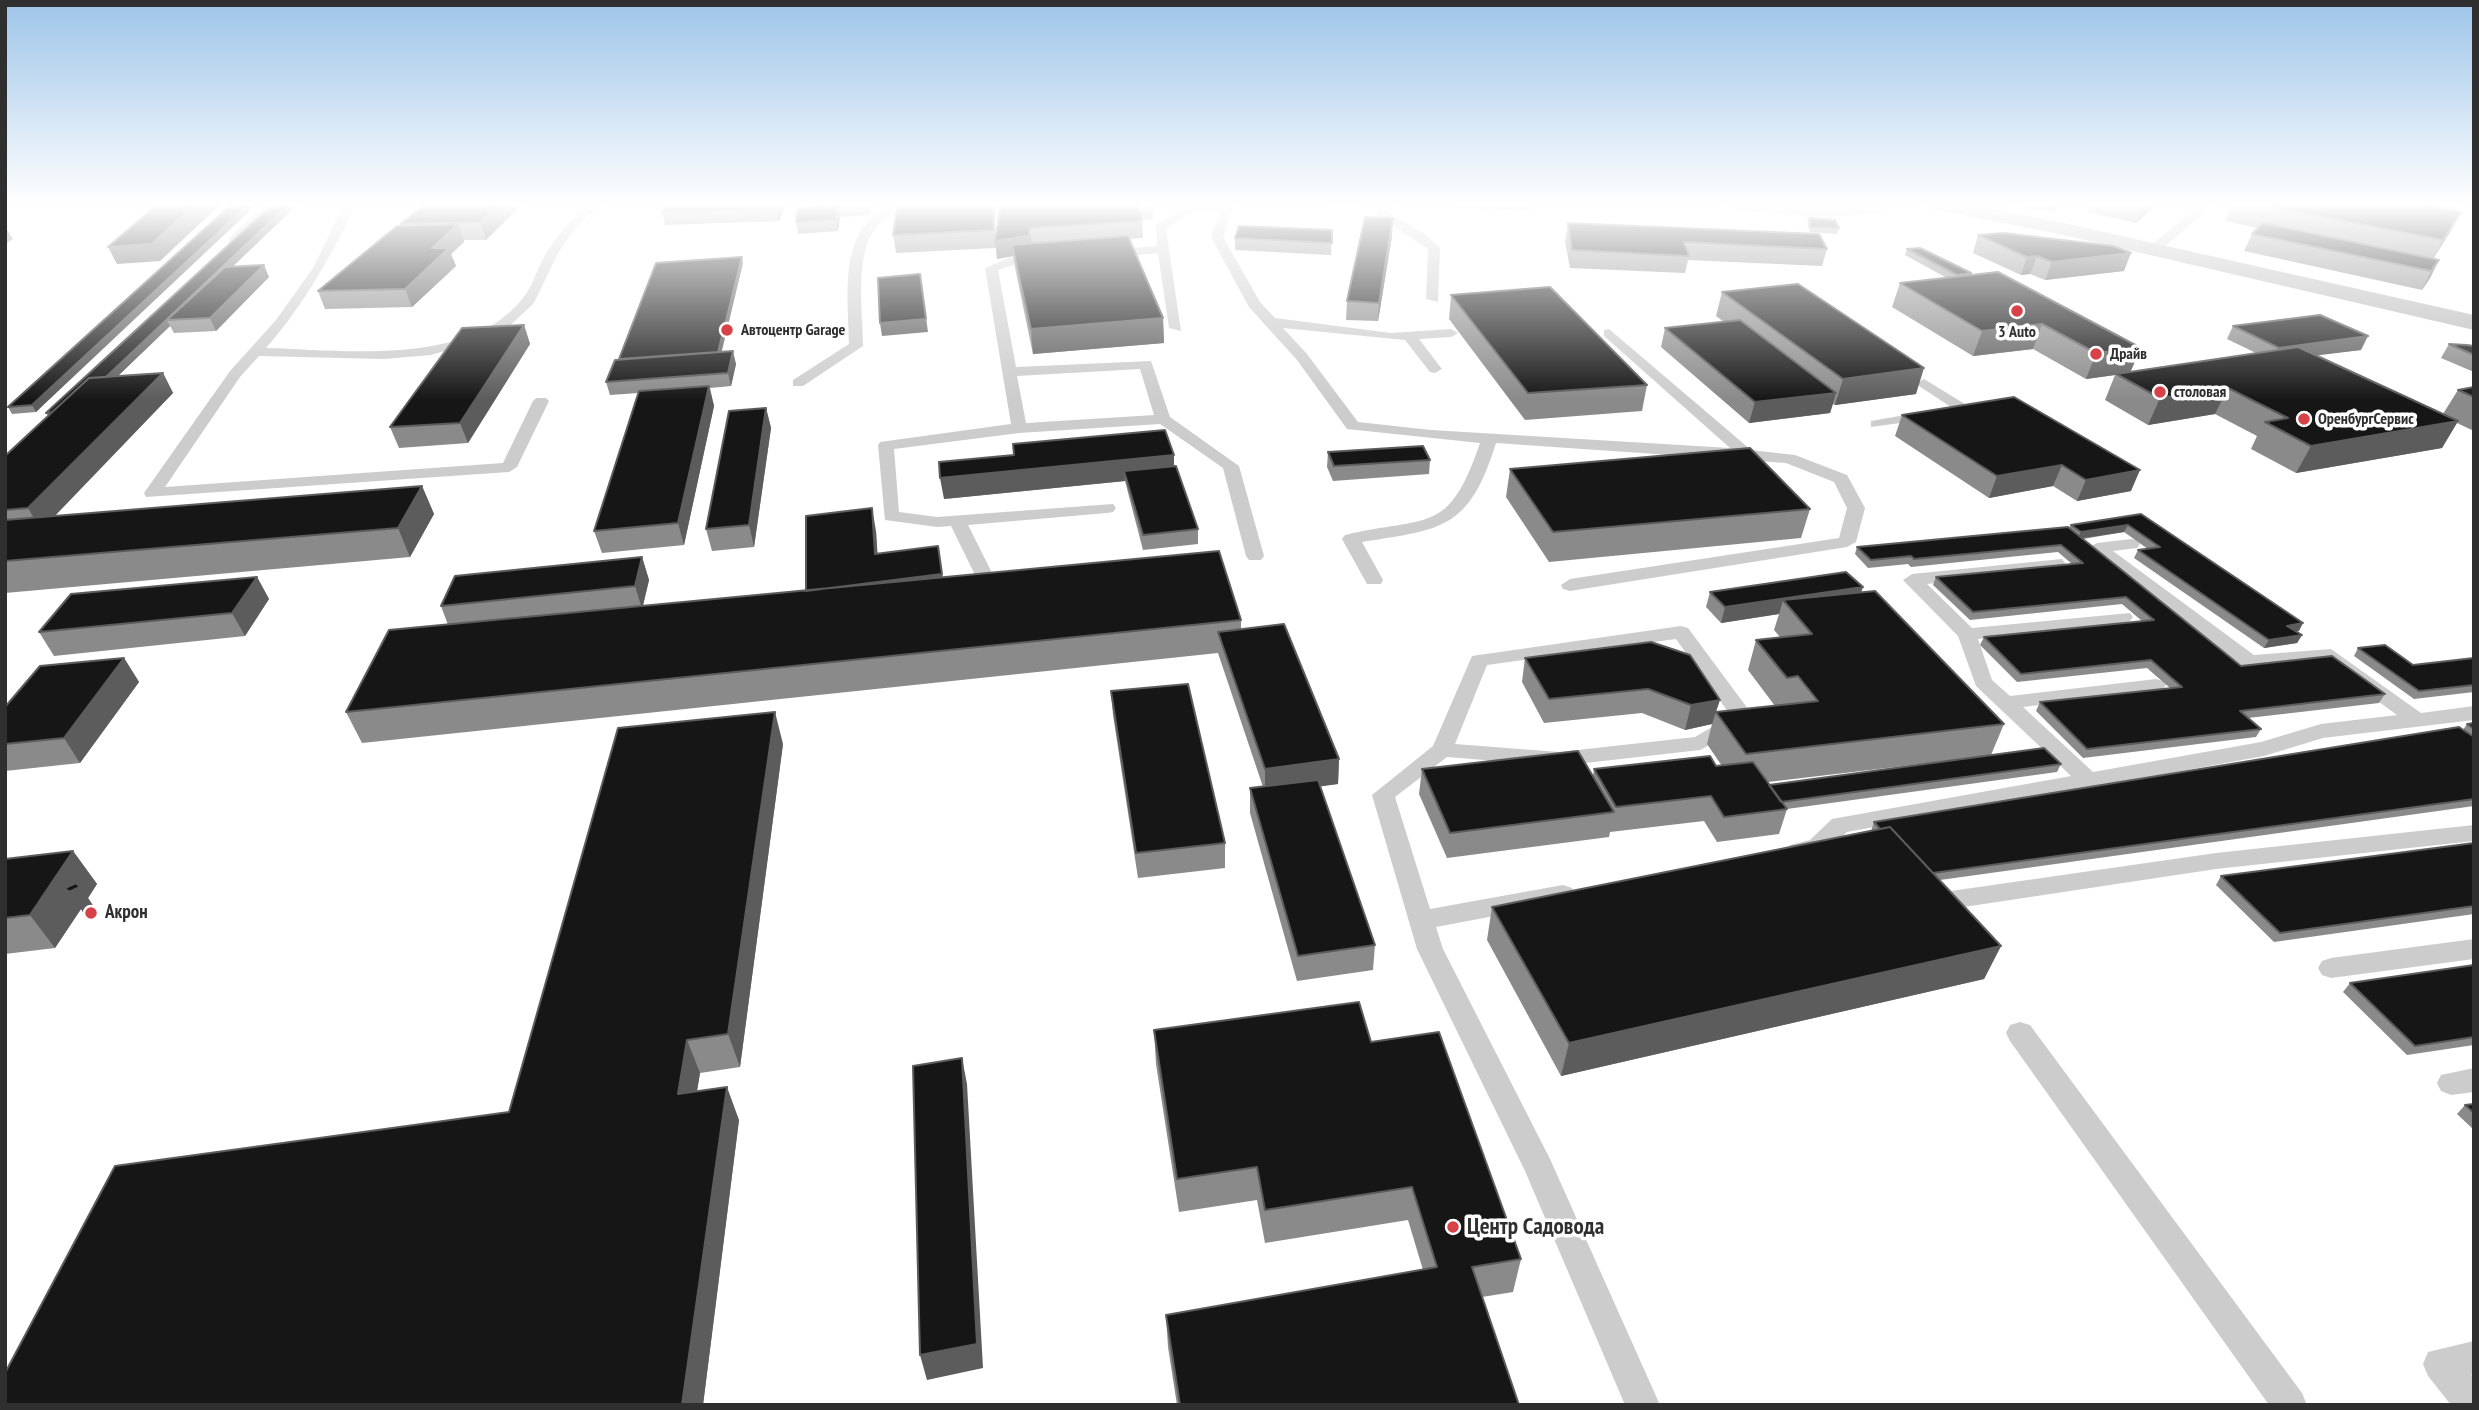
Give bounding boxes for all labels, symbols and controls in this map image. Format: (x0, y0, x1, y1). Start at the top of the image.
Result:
marker: 3 Auto (2009, 303, 2025, 319)
place label: Автоцентр Garage (741, 320, 845, 340)
marker: Автоцентр Garage (719, 322, 735, 338)
place label: 3 Auto (1998, 322, 2036, 342)
place label: Драйв (2110, 344, 2147, 364)
marker: Драйв (2088, 346, 2104, 362)
place label: столовая (2174, 382, 2226, 402)
marker: столовая (2152, 384, 2168, 400)
place label: ОренбургСервис (2318, 409, 2414, 429)
marker: ОренбургСервис (2296, 411, 2312, 427)
place label: Акрон (105, 902, 148, 924)
marker: Акрон (83, 905, 99, 921)
place label: Центр Садовода (1467, 1213, 1604, 1241)
marker: Центр Садовода (1445, 1219, 1461, 1235)

